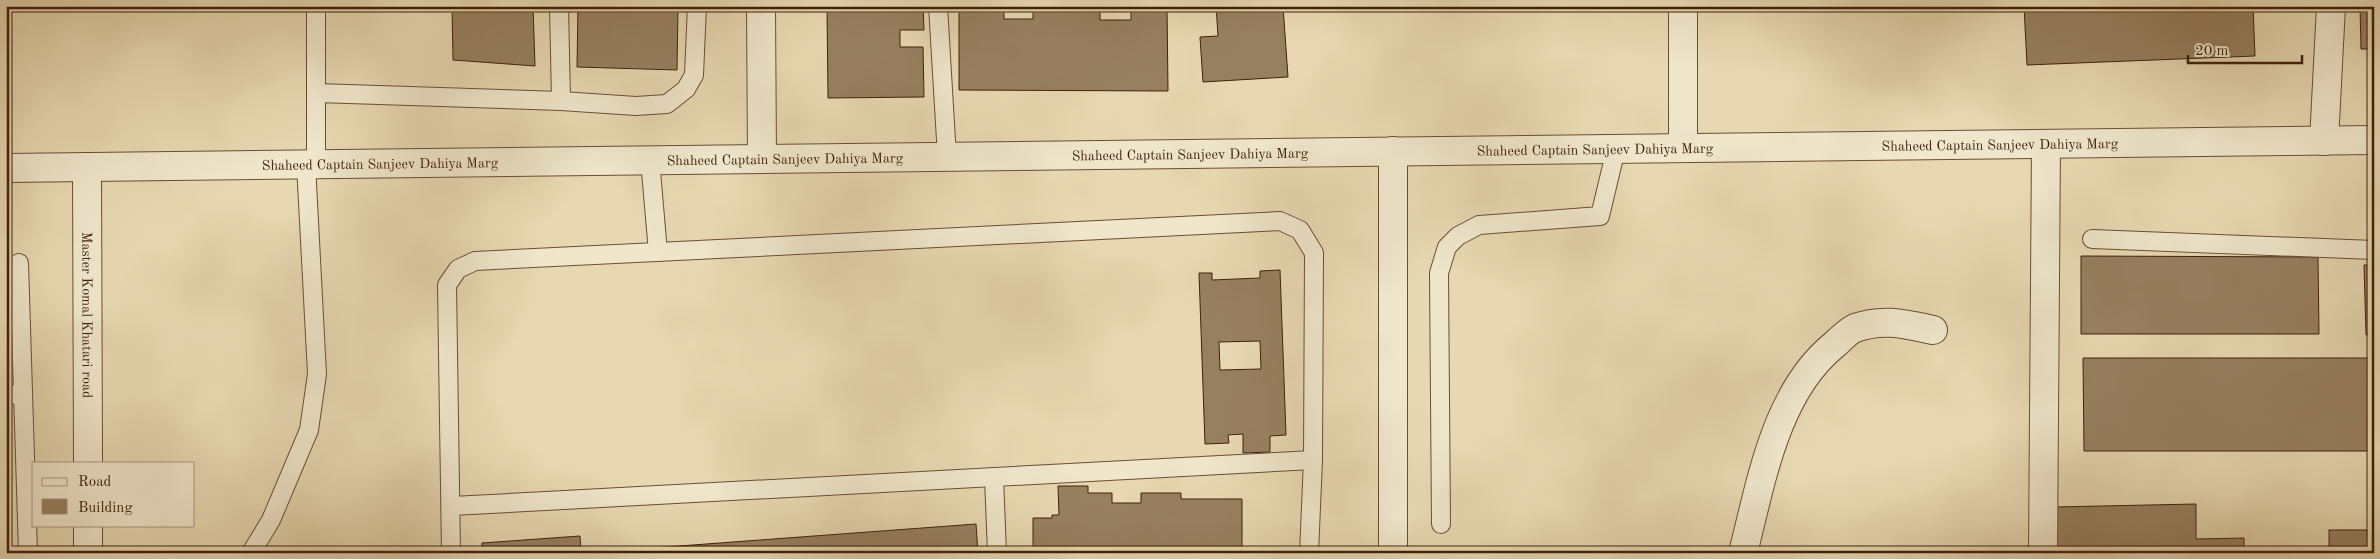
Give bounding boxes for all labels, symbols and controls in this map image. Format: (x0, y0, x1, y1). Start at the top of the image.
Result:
scale bar (2188, 32, 2301, 64)
text: 20 m (2195, 44, 2229, 59)
street label: Shaheed Captain Sanjeev Dahiya Marg (1881, 137, 2119, 154)
street label: Shaheed Captain Sanjeev Dahiya Marg (1477, 142, 1714, 159)
street label: Shaheed Captain Sanjeev Dahiya Marg (1072, 147, 1309, 163)
street label: Shaheed Captain Sanjeev Dahiya Marg (667, 151, 904, 168)
street label: Shaheed Captain Sanjeev Dahiya Marg (262, 156, 499, 173)
street label: Master Komal Khatari road (79, 232, 94, 398)
legend (32, 462, 195, 526)
text: Road (78, 475, 112, 490)
text: Building (78, 501, 133, 516)

